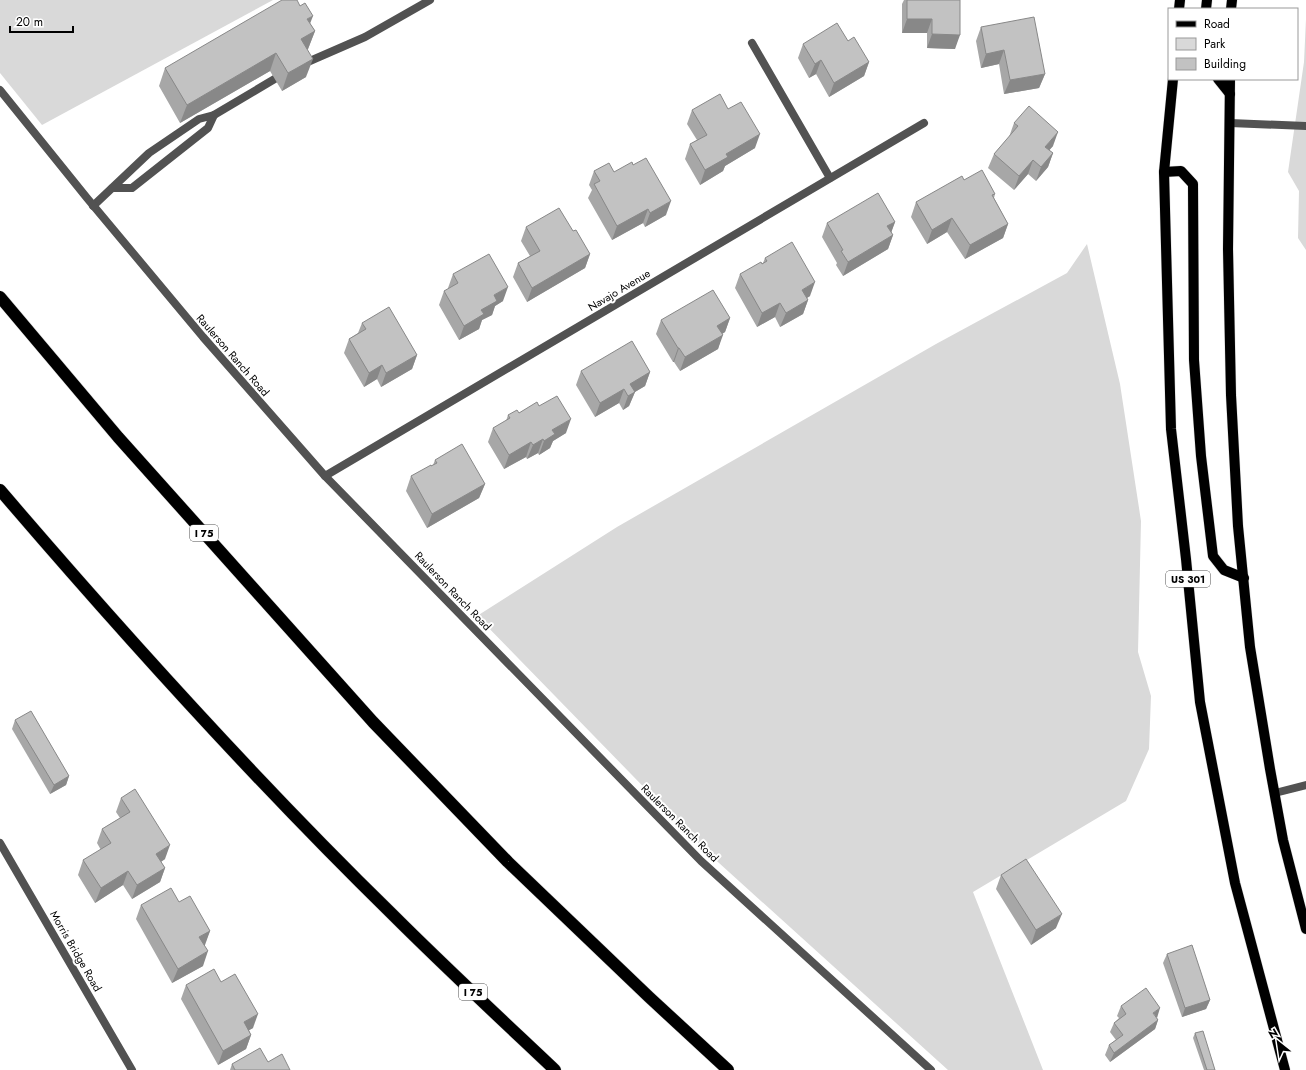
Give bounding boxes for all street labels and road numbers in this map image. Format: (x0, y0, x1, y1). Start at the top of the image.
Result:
street label: Navajo Avenue (585, 265, 653, 315)
street label: Raulerson Ranch Road (193, 311, 273, 399)
road number: I 75 (190, 525, 218, 541)
street label: Raulerson Ranch Road (411, 548, 495, 634)
road number: US 301 (1166, 571, 1210, 587)
street label: Raulerson Ranch Road (638, 781, 722, 865)
street label: Morris Bridge Road (46, 908, 106, 994)
road number: I 75 (459, 984, 487, 1000)

